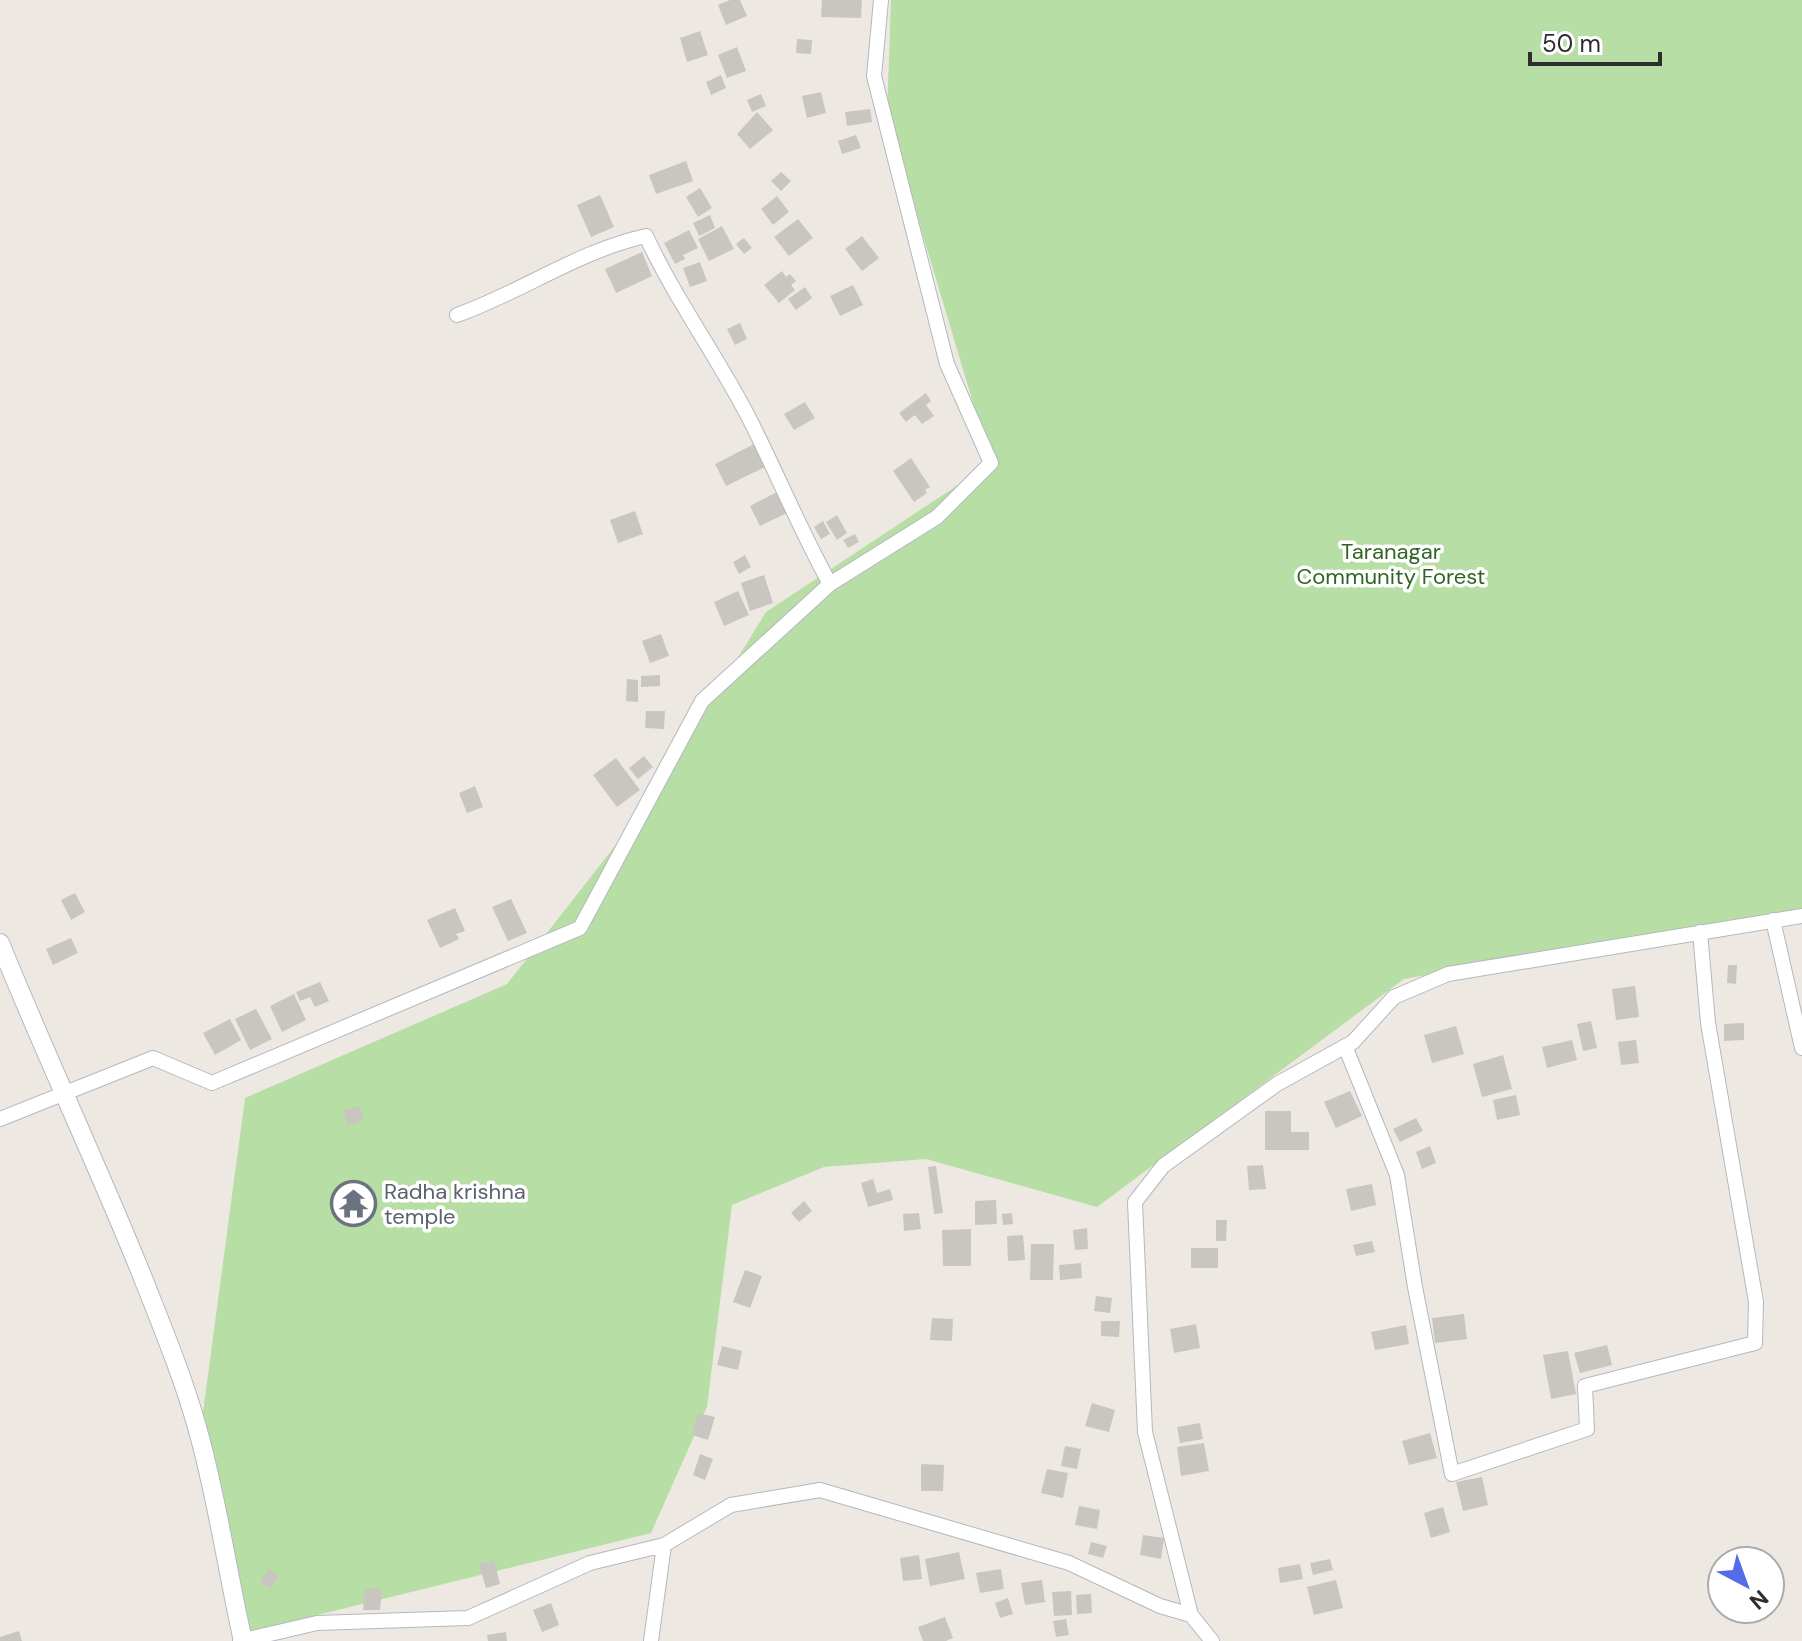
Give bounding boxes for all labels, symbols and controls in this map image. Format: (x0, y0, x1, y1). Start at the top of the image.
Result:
scale bar (1530, 16, 1660, 66)
text: 50 m (1542, 28, 1601, 59)
park label: Taranagar Community Forest (1296, 537, 1486, 591)
place label: Radha krishna temple (384, 1177, 526, 1231)
temple icon: Radha krishna temple (329, 1180, 377, 1228)
north arrow (1706, 1545, 1786, 1625)
text: N (1743, 1584, 1774, 1616)

